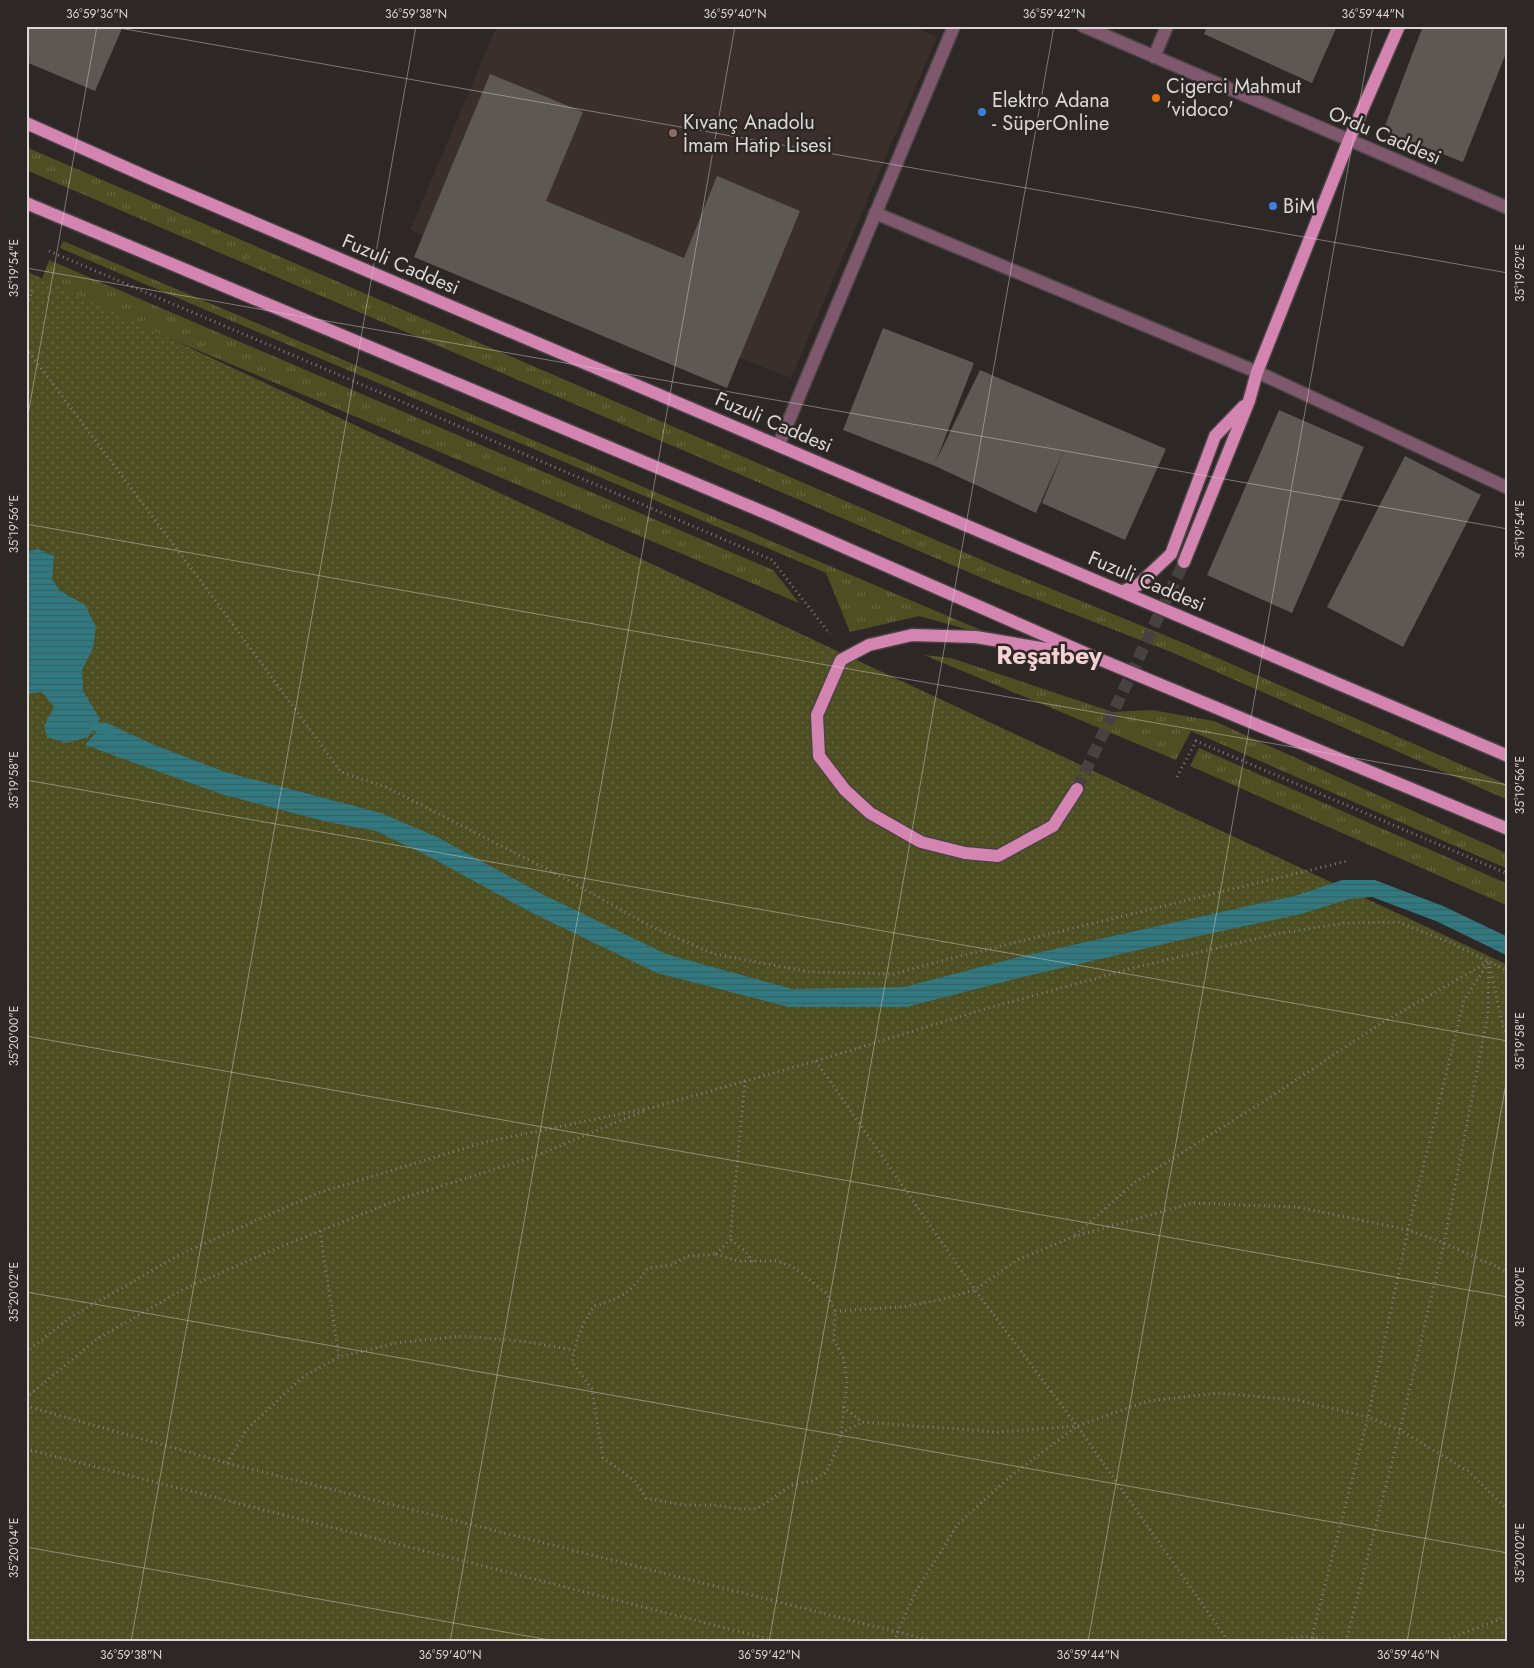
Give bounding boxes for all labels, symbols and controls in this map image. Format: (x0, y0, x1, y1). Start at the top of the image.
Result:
text: 36°59'36"N (66, 5, 128, 23)
text: 36°59'38"N (385, 5, 447, 23)
text: 36°59'40"N (704, 5, 766, 23)
text: 36°59'42"N (1023, 5, 1085, 23)
text: 36°59'44"N (1342, 5, 1404, 23)
place label: Cigerci Mahmut 'vidoco' (1166, 72, 1301, 124)
place label: Elektro Adana - SüperOnline (992, 86, 1109, 138)
marker: Cigerci Mahmut 'vidoco' (1150, 92, 1162, 104)
street label: Ordu Caddesi (1324, 99, 1446, 172)
marker: Elektro Adana - SüperOnline (976, 106, 988, 118)
place label: Kıvanç Anadolu İmam Hatip Lisesi (683, 108, 832, 160)
marker: Kıvanç Anadolu İmam Hatip Lisesi (667, 127, 679, 139)
place label: BiM (1283, 192, 1316, 221)
marker: BiM (1267, 200, 1279, 212)
street label: Fuzuli Caddesi (338, 227, 464, 302)
text: 35°19'54"E (5, 239, 23, 297)
text: 35°19'52"E (1511, 244, 1529, 302)
street label: Fuzuli Caddesi (711, 385, 837, 460)
text: 35°19'56"E (5, 495, 23, 553)
text: 35°19'54"E (1511, 500, 1529, 558)
street label: Fuzuli Caddesi (1084, 544, 1210, 619)
district label: Reşatbey (996, 637, 1103, 673)
text: 35°19'58"E (5, 751, 23, 809)
text: 35°19'56"E (1511, 756, 1529, 814)
text: 35°20'00"E (5, 1006, 23, 1066)
text: 35°19'58"E (1511, 1012, 1529, 1070)
text: 35°20'02"E (5, 1262, 23, 1322)
text: 35°20'00"E (1511, 1267, 1529, 1327)
text: 35°20'04"E (5, 1518, 23, 1578)
text: 35°20'02"E (1511, 1523, 1529, 1583)
text: 36°59'38"N (100, 1646, 162, 1664)
text: 36°59'40"N (419, 1646, 481, 1664)
text: 36°59'42"N (738, 1646, 800, 1664)
text: 36°59'44"N (1057, 1646, 1119, 1664)
text: 36°59'46"N (1377, 1646, 1439, 1664)

